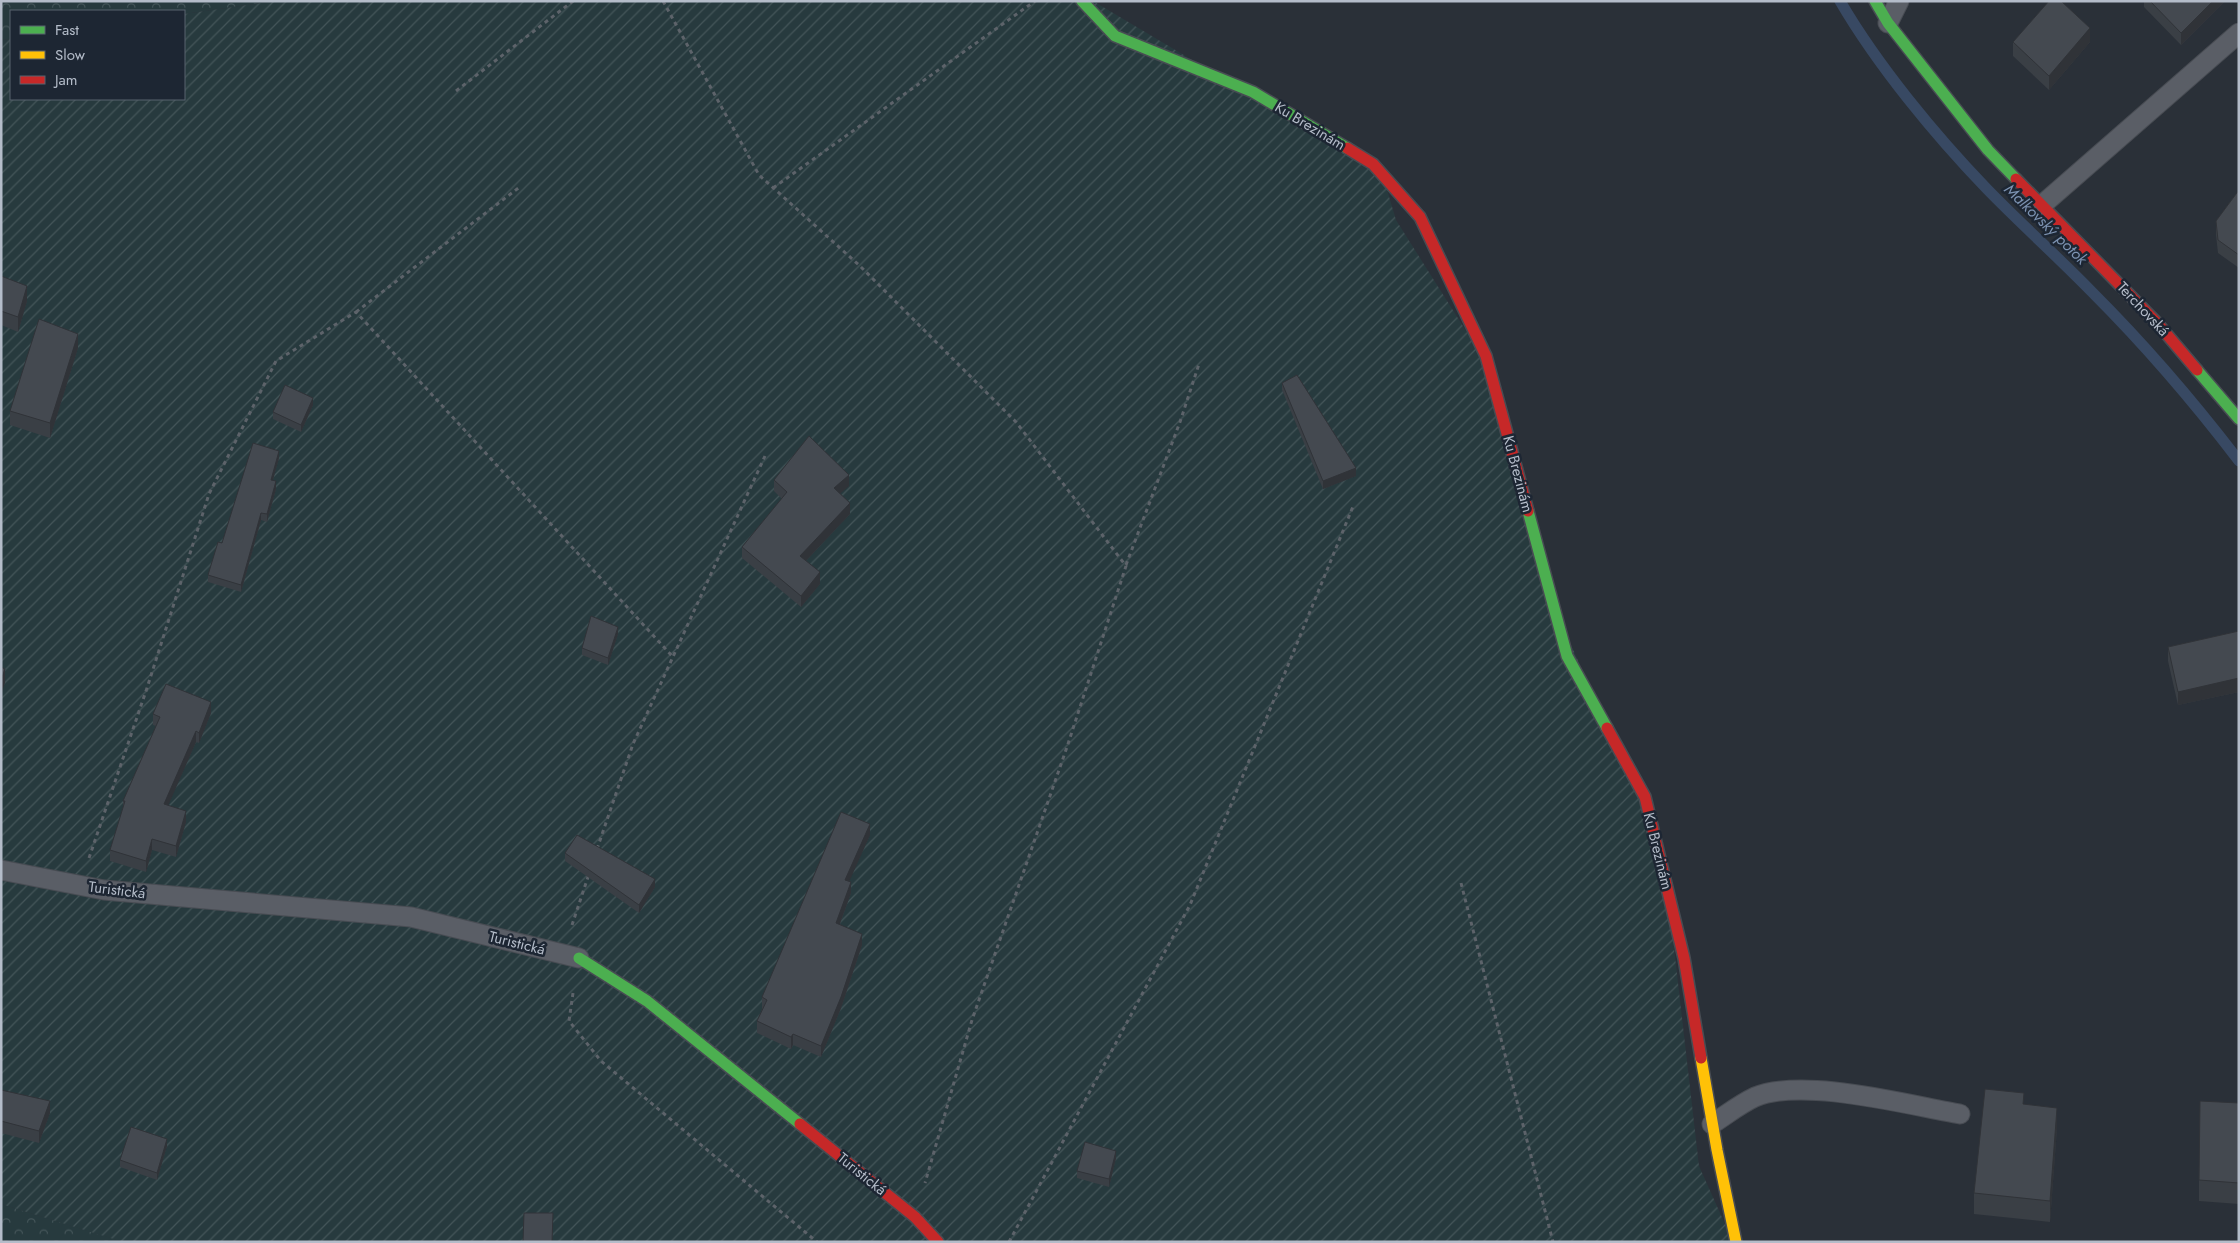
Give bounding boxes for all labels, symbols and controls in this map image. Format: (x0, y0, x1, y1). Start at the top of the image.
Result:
legend (10, 10, 185, 100)
text: Fast (55, 19, 79, 41)
text: Slow (55, 44, 86, 66)
text: Jam (53, 69, 78, 91)
street label: Ku Brezinám (1271, 96, 1349, 156)
water label: Malkovský potok (1999, 178, 2094, 271)
street label: Terchovská (2112, 277, 2174, 341)
street label: Ku Brezinám (1497, 433, 1539, 515)
street label: Ku Brezinám (1638, 810, 1678, 892)
street label: Turistická (87, 876, 147, 904)
street label: Turistická (487, 925, 547, 961)
street label: Turistická (833, 1147, 891, 1201)

